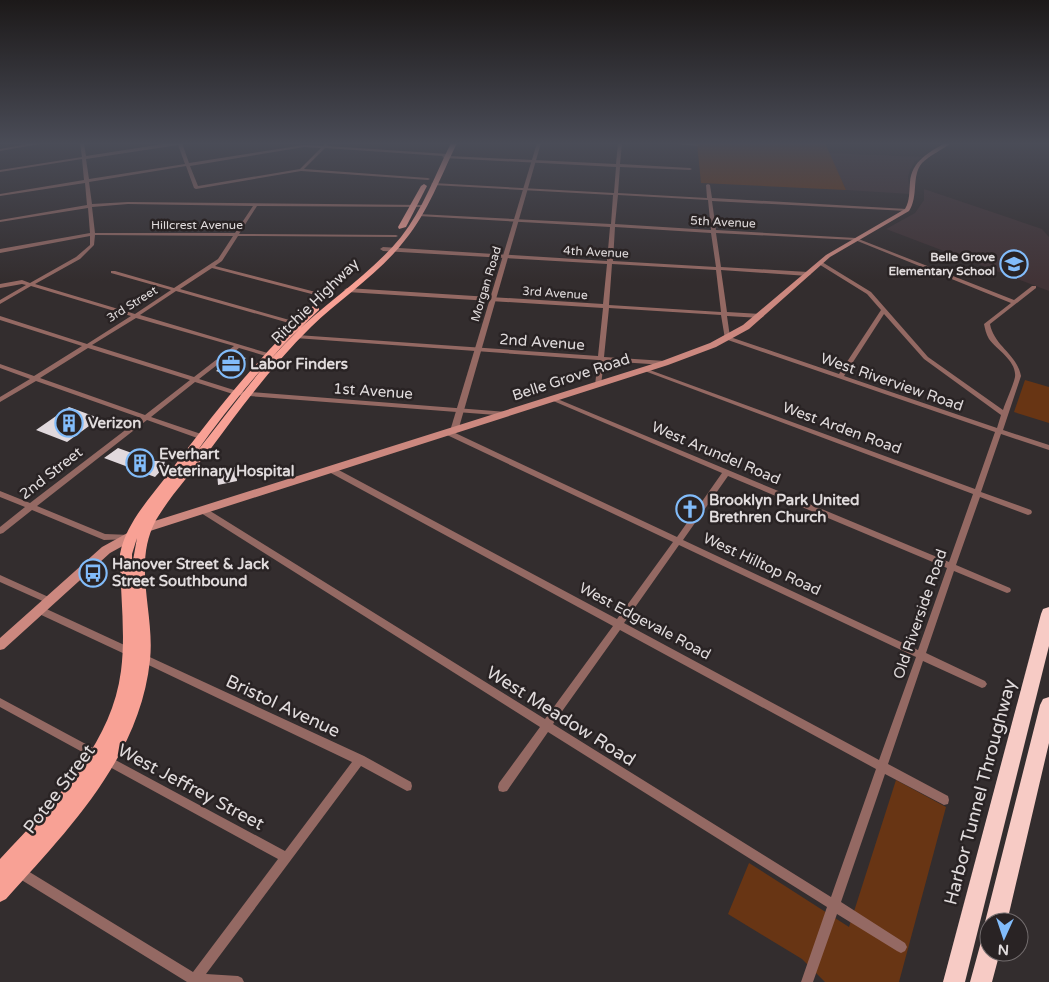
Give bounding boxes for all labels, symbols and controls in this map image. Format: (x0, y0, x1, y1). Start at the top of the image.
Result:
street label: 5th Avenue (690, 213, 756, 231)
street label: Hillcrest Avenue (151, 218, 243, 232)
street label: 4th Avenue (563, 243, 629, 261)
street label: Morgan Road (468, 245, 504, 323)
school or university icon: Belle Grove Elementary School (999, 249, 1029, 279)
place label: Belle Grove Elementary School (888, 250, 995, 279)
street label: Ritchie Highway (267, 255, 363, 347)
street label: 3rd Street (104, 283, 160, 325)
street label: 3rd Avenue (522, 284, 588, 302)
street label: 2nd Avenue (499, 330, 585, 354)
office icon: Labor Finders (216, 349, 246, 379)
street label: West Riverview Road (818, 349, 966, 415)
street label: Belle Grove Road (510, 350, 632, 404)
place label: Labor Finders (250, 355, 348, 373)
street label: 1st Avenue (333, 379, 413, 403)
street label: West Arden Road (780, 398, 904, 458)
building icon: Verizon (54, 408, 84, 438)
place label: Verizon (88, 414, 141, 432)
street label: West Arundel Road (649, 418, 783, 488)
street label: 2nd Street (16, 443, 86, 503)
place label: Everhart Veterinary Hospital (159, 445, 294, 481)
building icon: Everhart Veterinary Hospital (125, 448, 155, 478)
place label: Brooklyn Park United Brethren Church (709, 491, 860, 526)
church icon: Brooklyn Park United Brethren Church (675, 494, 705, 524)
street label: West Hilltop Road (700, 529, 824, 599)
street label: Old Riverside Road (889, 547, 951, 681)
place label: Hanover Street & Jack Street Southbound (112, 555, 269, 590)
bus stop icon: Hanover Street & Jack Street Southbound (78, 558, 108, 588)
street label: West Edgevale Road (576, 579, 714, 663)
street label: West Meadow Road (482, 661, 640, 771)
street label: Bristol Avenue (222, 670, 344, 742)
street label: Harbor Tunnel Throughway (939, 676, 1021, 907)
street label: West Jeffrey Street (114, 739, 268, 835)
street label: Potee Street (18, 740, 100, 838)
north arrow (979, 912, 1029, 962)
text: N (997, 941, 1009, 958)

